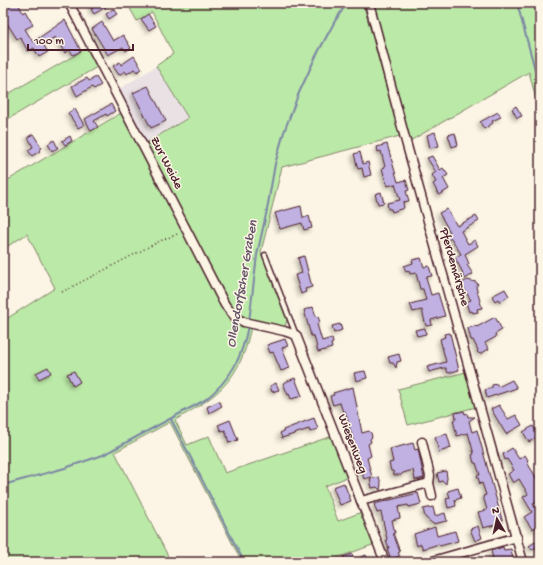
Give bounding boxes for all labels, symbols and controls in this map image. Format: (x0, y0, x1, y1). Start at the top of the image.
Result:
scale bar (28, 26, 133, 52)
text: 100 m (33, 35, 64, 49)
street label: Zur Weide (146, 134, 186, 192)
water label: Ollendorfscher Graben (223, 219, 263, 349)
street label: Pferdemärsche (435, 225, 472, 308)
street label: Wiesenweg (334, 412, 370, 476)
north arrow (477, 499, 517, 539)
text: N (491, 505, 500, 518)

